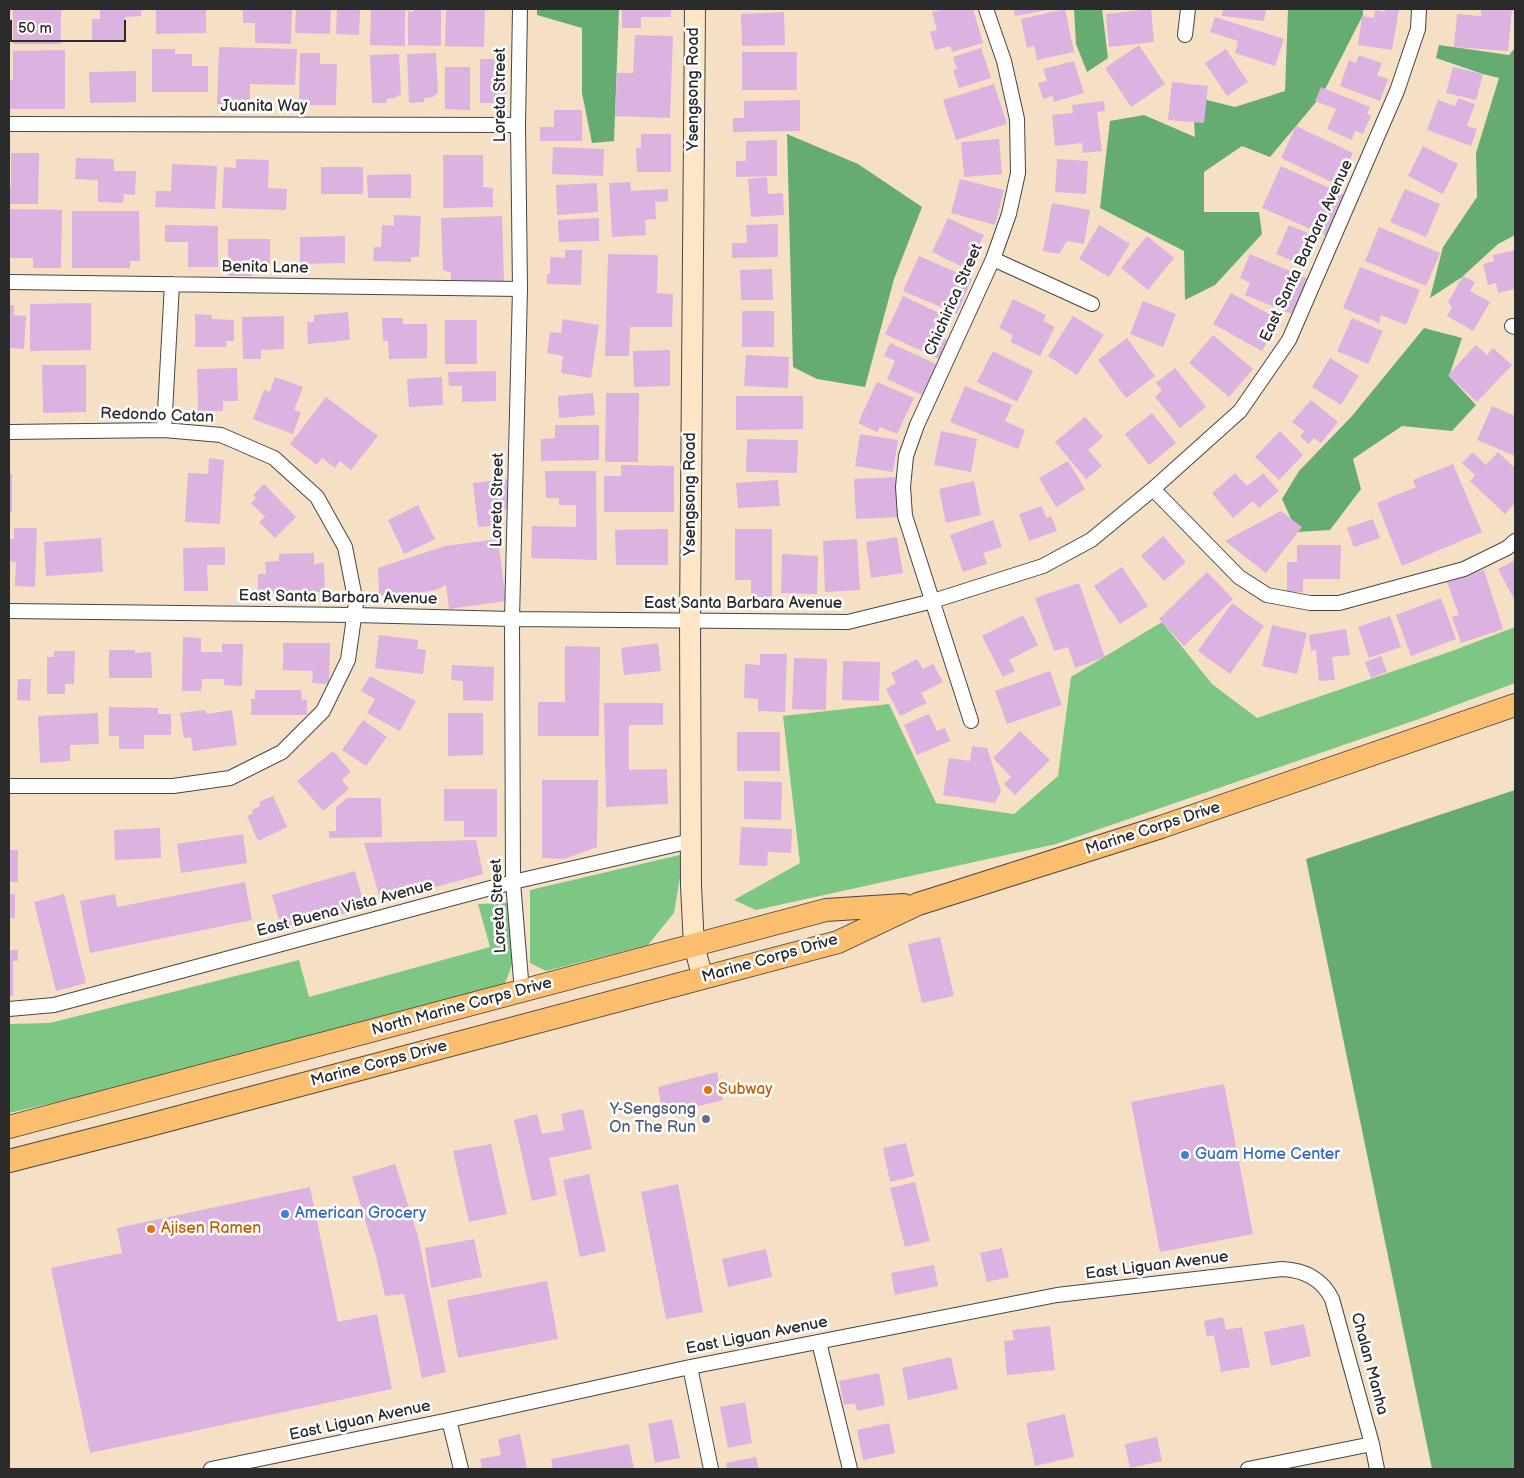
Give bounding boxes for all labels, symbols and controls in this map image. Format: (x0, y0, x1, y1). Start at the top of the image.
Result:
scale bar (12, 10, 129, 42)
text: 50 m (18, 19, 52, 38)
street label: Ysengsong Road (684, 27, 704, 151)
street label: Loreta Street (491, 48, 511, 142)
street label: Juanita Way (221, 97, 307, 117)
street label: East Santa Barbara Avenue (1256, 157, 1358, 345)
street label: Chichirica Street (921, 241, 987, 359)
street label: Benita Lane (221, 258, 309, 278)
street label: Redondo Catan (100, 404, 214, 428)
street label: Ysengsong Road (681, 432, 701, 556)
street label: Loreta Street (488, 453, 508, 547)
street label: East Santa Barbara Avenue (238, 587, 438, 609)
street label: East Santa Barbara Avenue (644, 594, 842, 614)
street label: Marine Corps Drive (1083, 798, 1223, 860)
street label: Loreta Street (487, 858, 511, 954)
street label: East Buena Vista Avenue (255, 876, 435, 942)
street label: Marine Corps Drive (700, 930, 840, 988)
street label: North Marine Corps Drive (370, 974, 554, 1040)
street label: Marine Corps Drive (309, 1037, 449, 1091)
place label: Subway (718, 1080, 772, 1100)
marker: Subway (702, 1084, 714, 1096)
place label: Y-Sengsong On The Run (609, 1100, 696, 1138)
marker: Y-Sengsong On The Run (700, 1113, 712, 1125)
place label: Guam Home Center (1195, 1145, 1340, 1165)
marker: Guam Home Center (1179, 1149, 1191, 1161)
place label: American Grocery (295, 1204, 426, 1224)
marker: American Grocery (279, 1208, 291, 1220)
place label: Ajisen Ramen (161, 1219, 261, 1239)
marker: Ajisen Ramen (145, 1223, 157, 1235)
street label: East Liguan Avenue (1084, 1248, 1230, 1284)
street label: Chalan Manha (1346, 1311, 1392, 1417)
street label: East Liguan Avenue (685, 1313, 829, 1359)
street label: East Liguan Avenue (288, 1397, 432, 1445)

